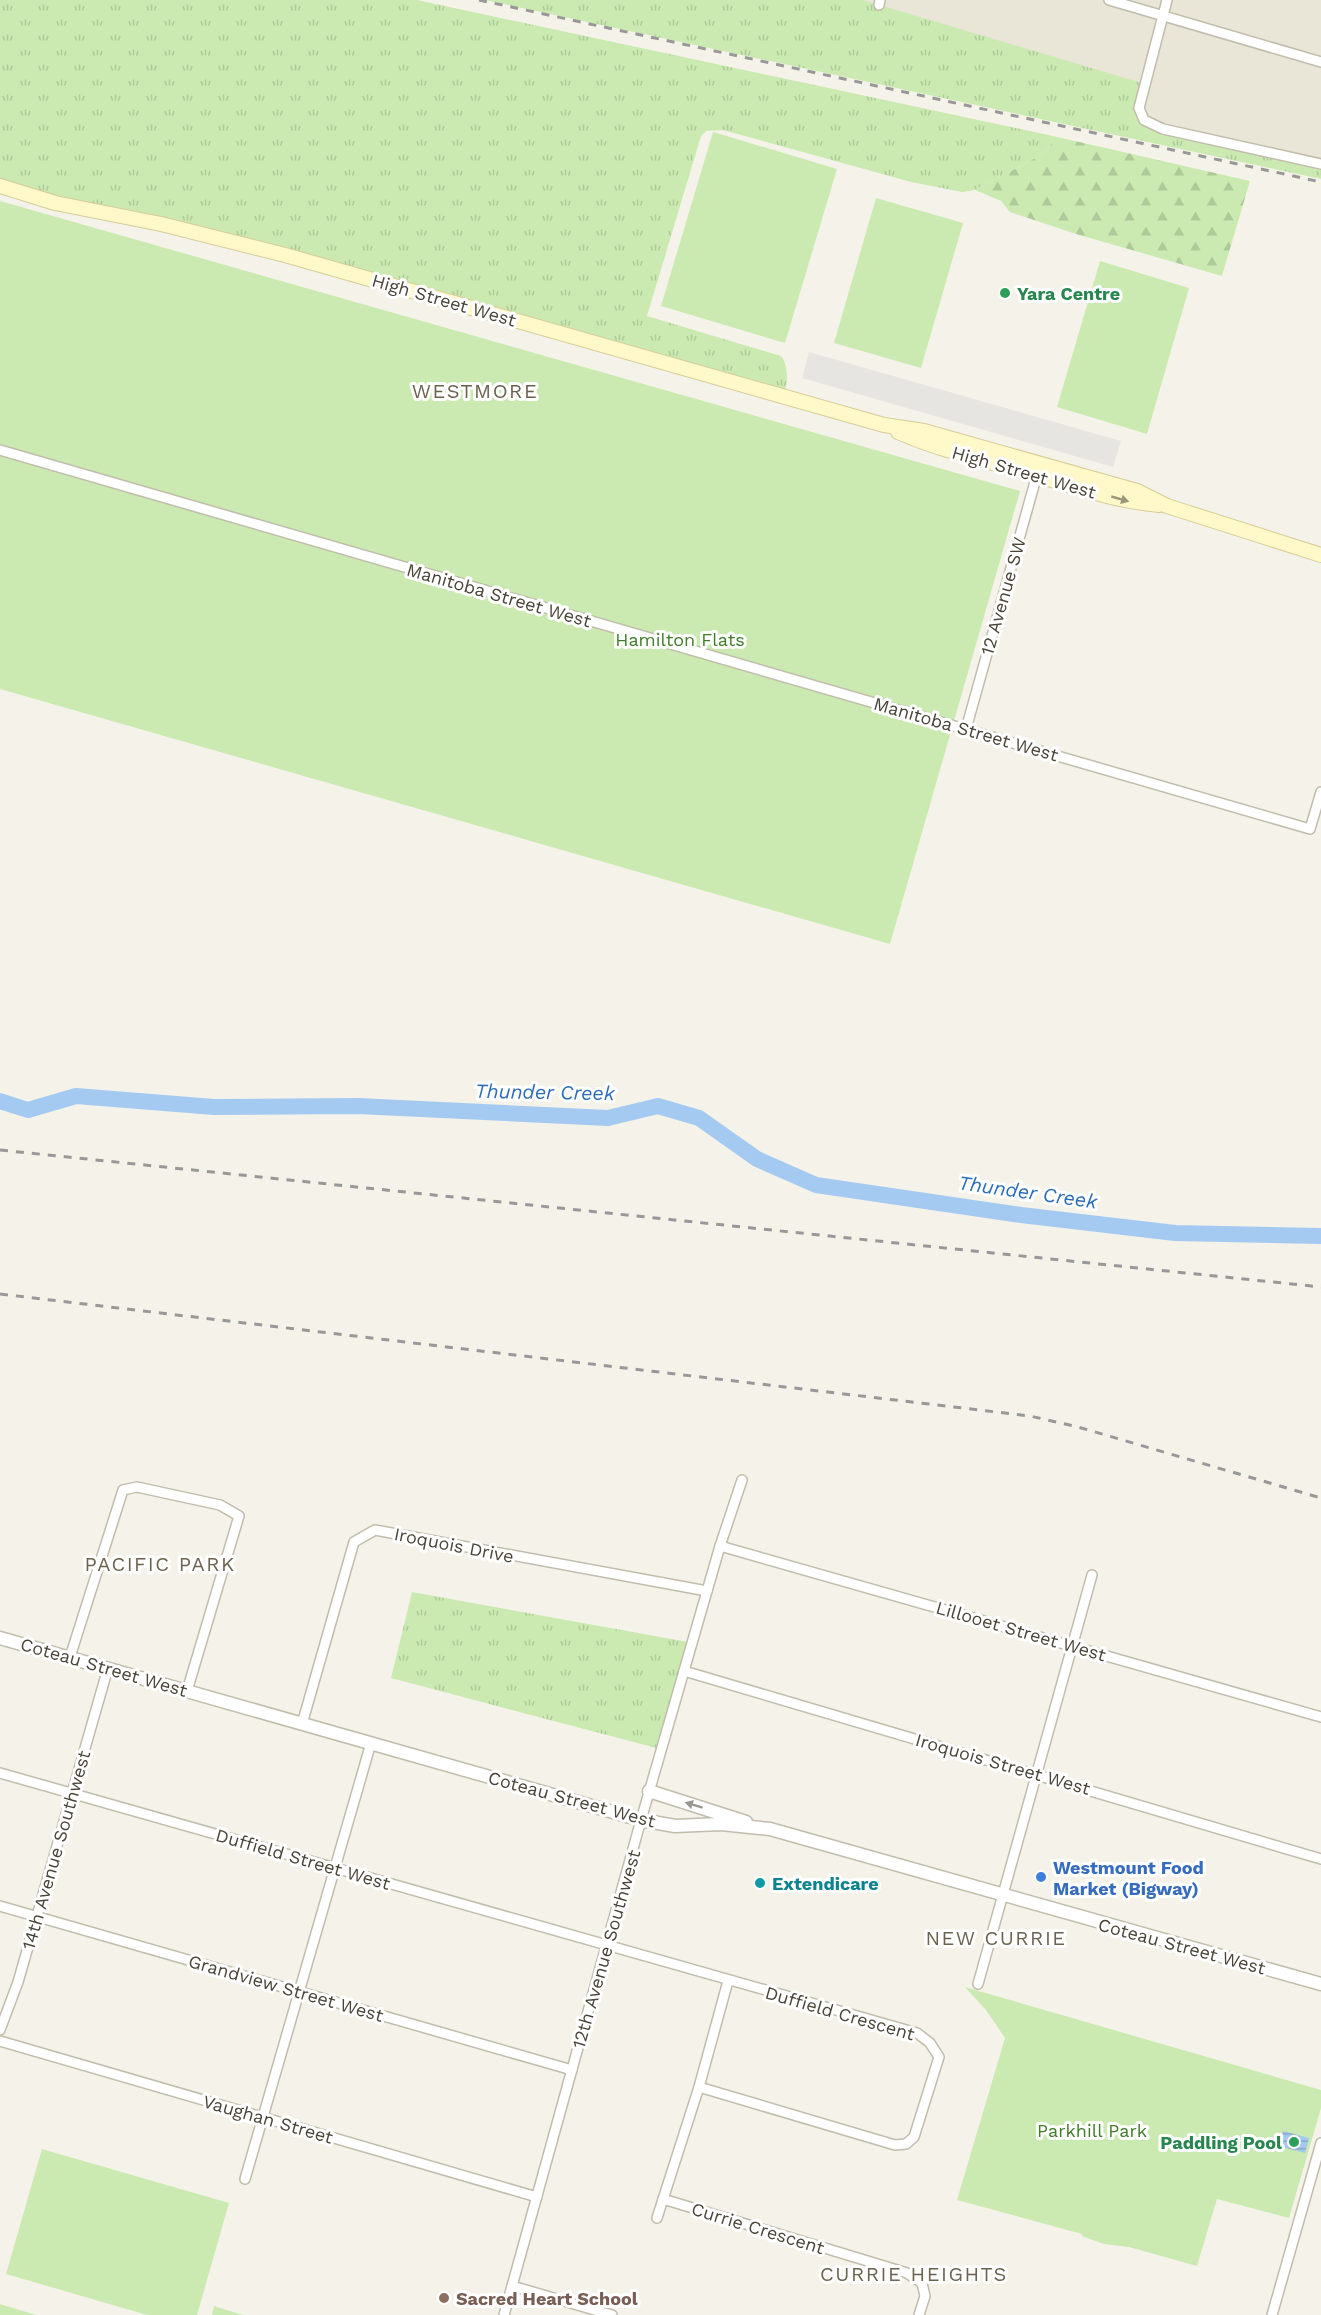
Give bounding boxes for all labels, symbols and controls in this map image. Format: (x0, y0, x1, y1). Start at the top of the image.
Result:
street label: High Street West (370, 269, 519, 331)
place label: Yara Centre (1017, 283, 1120, 304)
marker: Yara Centre (998, 286, 1012, 300)
district label: WESTMORE (412, 379, 538, 403)
street label: High Street West (950, 441, 1099, 503)
one-way arrow (1111, 495, 1129, 504)
street label: 12 Avenue SW (976, 535, 1030, 657)
street label: Manitoba Street West (404, 559, 594, 632)
park label: Hamilton Flats (615, 629, 745, 650)
street label: Manitoba Street West (871, 693, 1061, 766)
water label: Thunder Creek (475, 1079, 616, 1105)
water label: Thunder Creek (957, 1170, 1100, 1214)
street label: Iroquois Drive (392, 1523, 516, 1567)
district label: PACIFIC PARK (84, 1552, 236, 1576)
street label: Lillooet Street West (934, 1597, 1109, 1665)
street label: Coteau Street West (18, 1633, 190, 1701)
street label: Iroquois Street West (913, 1729, 1093, 1799)
street label: 14th Avenue Southwest (18, 1748, 95, 1952)
street label: Coteau Street West (486, 1767, 658, 1832)
one-way arrow (685, 1800, 703, 1809)
street label: Duffield Street West (213, 1824, 393, 1894)
street label: 12th Avenue Southwest (568, 1847, 645, 2051)
place label: Westmount Food Market (Bigway) (1053, 1857, 1204, 1899)
marker: Westmount Food Market (Bigway) (1034, 1870, 1048, 1884)
place label: Extendicare (772, 1873, 879, 1894)
marker: Extendicare (753, 1876, 767, 1890)
street label: Coteau Street West (1096, 1914, 1268, 1979)
district label: NEW CURRIE (925, 1926, 1067, 1950)
street label: Grandview Street West (186, 1950, 386, 2026)
street label: Duffield Crescent (763, 1982, 918, 2045)
street label: Vaughan Street (201, 2090, 336, 2148)
park label: Parkhill Park (1037, 2120, 1147, 2141)
place label: Paddling Pool (1160, 2132, 1282, 2153)
marker: Paddling Pool (1287, 2135, 1301, 2149)
street label: Currie Crescent (689, 2198, 827, 2258)
district label: CURRIE HEIGHTS (820, 2262, 1008, 2286)
place label: Sacred Heart School (456, 2288, 638, 2309)
marker: Sacred Heart School (437, 2291, 451, 2305)

